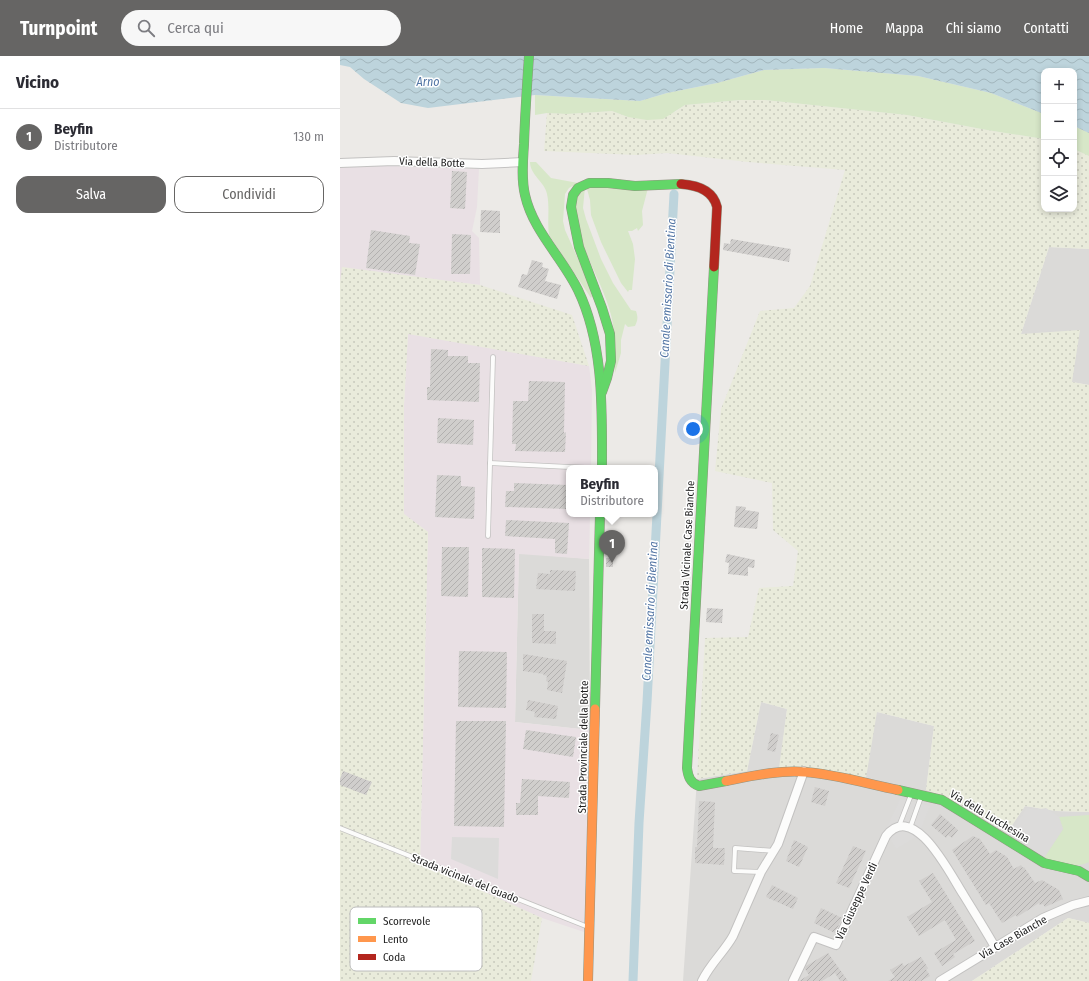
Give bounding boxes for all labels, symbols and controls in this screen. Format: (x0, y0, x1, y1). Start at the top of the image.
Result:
search box (121, 10, 401, 46)
text: Turnpoint (20, 17, 97, 40)
icon: search (135, 17, 157, 39)
text: Cerca qui (167, 19, 224, 37)
text: Home (830, 20, 863, 37)
text: Mappa (885, 20, 924, 37)
text: Chi siamo (946, 20, 1001, 37)
text: Contatti (1023, 20, 1069, 37)
map controls (1041, 68, 1077, 212)
button: + (1041, 68, 1077, 104)
text: Vicino (16, 72, 59, 93)
water label: Arno (416, 75, 439, 89)
button: − (1041, 104, 1077, 140)
text: Beyfin (54, 120, 93, 138)
text: 1 (26, 129, 32, 144)
text: 130 m (293, 129, 324, 144)
text: Distributore (54, 138, 118, 153)
button: locate (1041, 140, 1077, 176)
street label: Via della Botte (399, 155, 465, 170)
button: Salva (16, 176, 166, 213)
button: Condividi (174, 176, 324, 213)
button: layers (1041, 176, 1077, 212)
water label: Canale emissario di Bientina (657, 218, 679, 358)
your location (683, 419, 703, 439)
popup (566, 465, 658, 517)
text: Beyfin (580, 475, 619, 493)
street label: Strada Vicinale Case Bianche (678, 480, 697, 610)
text: Distributore (580, 493, 644, 508)
pin: 1 (599, 530, 625, 563)
water label: Canale emissario di Bientina (639, 541, 661, 681)
street label: Strada Provinciale della Botte (576, 680, 591, 814)
street label: Via della Lucchesina (947, 787, 1032, 845)
street label: Strada vicinale del Guado (409, 851, 521, 906)
street label: Via Giuseppe Verdi (833, 860, 880, 942)
legend (350, 907, 482, 971)
street label: Via Case Bianche (977, 913, 1049, 962)
text: Scorrevole (383, 915, 430, 928)
text: Lento (383, 933, 408, 946)
text: Coda (383, 951, 405, 964)

